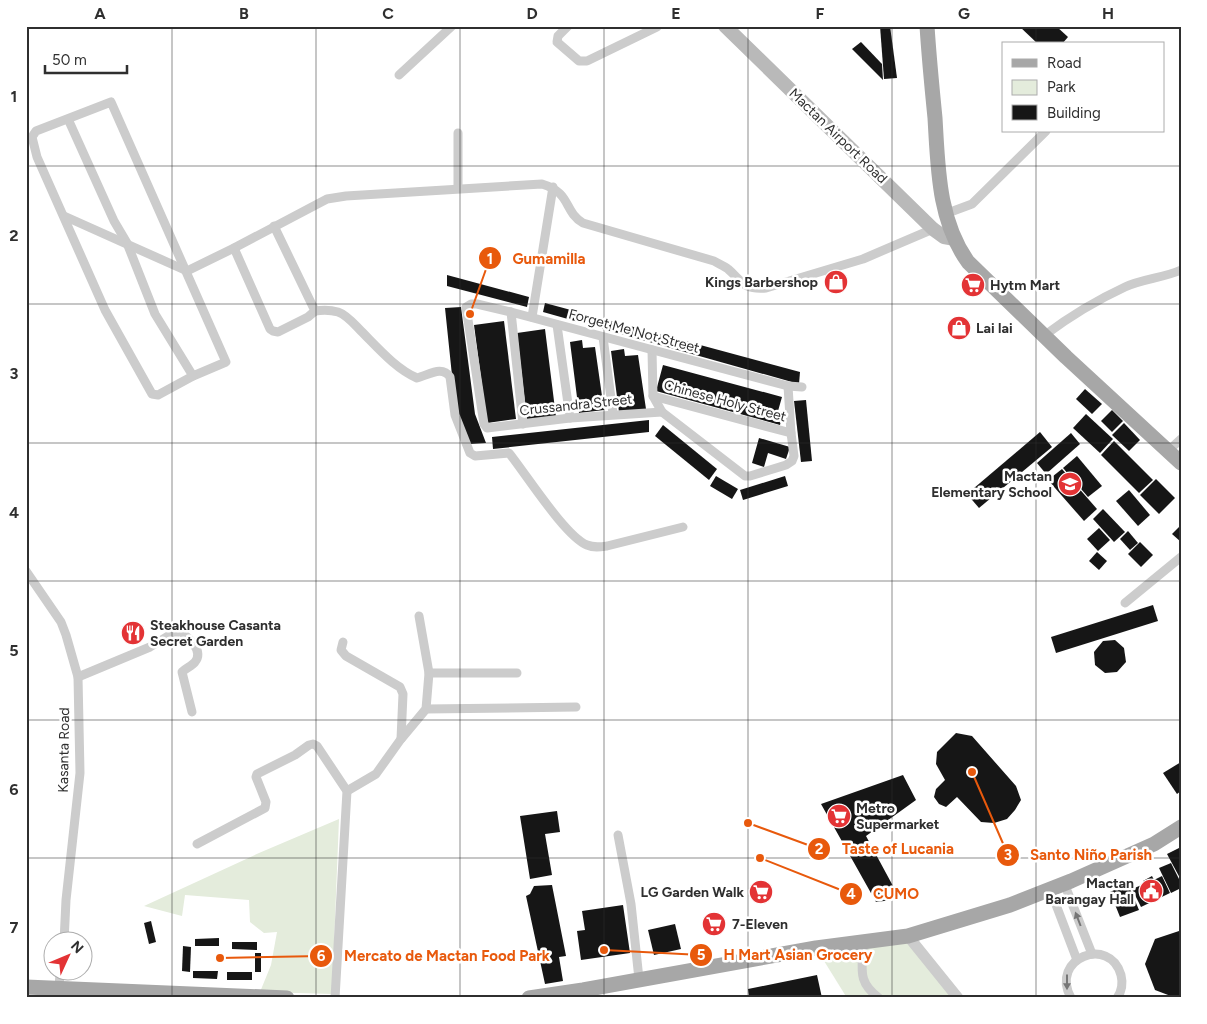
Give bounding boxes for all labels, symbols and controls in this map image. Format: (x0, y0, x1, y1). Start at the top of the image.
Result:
text: A (94, 4, 106, 23)
text: B (239, 4, 249, 23)
text: C (382, 4, 394, 23)
text: D (526, 4, 538, 23)
text: E (671, 4, 681, 23)
text: F (816, 4, 825, 23)
text: G (958, 4, 970, 23)
text: H (1102, 4, 1114, 23)
scale bar (45, 42, 128, 74)
legend (1002, 42, 1164, 132)
text: 50 m (52, 51, 87, 69)
text: Road (1047, 54, 1082, 72)
text: Park (1047, 78, 1076, 96)
street label: Mactan Airport Road (785, 85, 891, 187)
text: 1 (11, 87, 17, 106)
text: Building (1047, 104, 1101, 122)
text: 2 (9, 226, 19, 245)
callout: Gumamilla (478, 243, 596, 273)
text: 1 (487, 250, 493, 268)
text: Gumamilla (512, 250, 586, 268)
shop icon: Kings Barbershop (823, 269, 849, 295)
supermarket icon: Hytm Mart (960, 272, 986, 298)
place label: Kings Barbershop (705, 274, 818, 291)
place label: Hytm Mart (990, 277, 1060, 294)
street label: Forget Me Not Street (567, 305, 701, 357)
shop icon: Lai lai (946, 315, 972, 341)
place label: Lai lai (976, 320, 1013, 337)
text: 3 (10, 364, 19, 383)
street label: Chinese Holy Street (662, 376, 788, 426)
street label: Crussandra Street (519, 391, 633, 419)
place label: Mactan Elementary School (931, 468, 1052, 501)
school or university icon: Mactan Elementary School (1057, 471, 1083, 497)
text: 4 (9, 503, 19, 522)
place label: Steakhouse Casanta Secret Garden (150, 617, 281, 650)
restaurant icon: Steakhouse Casanta Secret Garden (120, 620, 146, 646)
text: 5 (9, 641, 19, 660)
street label: Kasanta Road (55, 707, 73, 793)
text: 6 (9, 780, 19, 799)
place label: Metro Supermarket (856, 800, 940, 833)
supermarket icon: Metro Supermarket (826, 803, 852, 829)
callout: Taste of Lucania (807, 834, 964, 864)
text: 2 (815, 840, 824, 858)
text: Taste of Lucania (842, 840, 954, 858)
callout: Santo Niño Parish (995, 840, 1162, 870)
text: 3 (1004, 846, 1012, 864)
text: Santo Niño Parish (1030, 846, 1152, 864)
place label: Mactan Barangay Hall (1045, 875, 1134, 908)
public building icon: Mactan Barangay Hall (1138, 878, 1164, 904)
supermarket icon: LG Garden Walk (748, 879, 774, 905)
callout: CUMO (838, 879, 929, 909)
place label: LG Garden Walk (641, 884, 744, 901)
text: 4 (846, 885, 856, 903)
text: CUMO (873, 885, 919, 903)
supermarket icon: 7-Eleven (701, 911, 727, 937)
one-way arrow (1074, 911, 1082, 926)
place label: 7-Eleven (732, 916, 788, 933)
text: 7 (10, 918, 19, 937)
north arrow (42, 932, 92, 982)
text: N (67, 938, 87, 957)
callout: H Mart Asian Grocery (689, 940, 883, 970)
callout: Mercato de Mactan Food Park (309, 941, 560, 971)
text: 5 (697, 946, 706, 964)
text: H Mart Asian Grocery (723, 946, 873, 964)
text: 6 (317, 947, 326, 965)
text: Mercato de Mactan Food Park (344, 947, 550, 965)
one-way arrow (1063, 975, 1071, 991)

